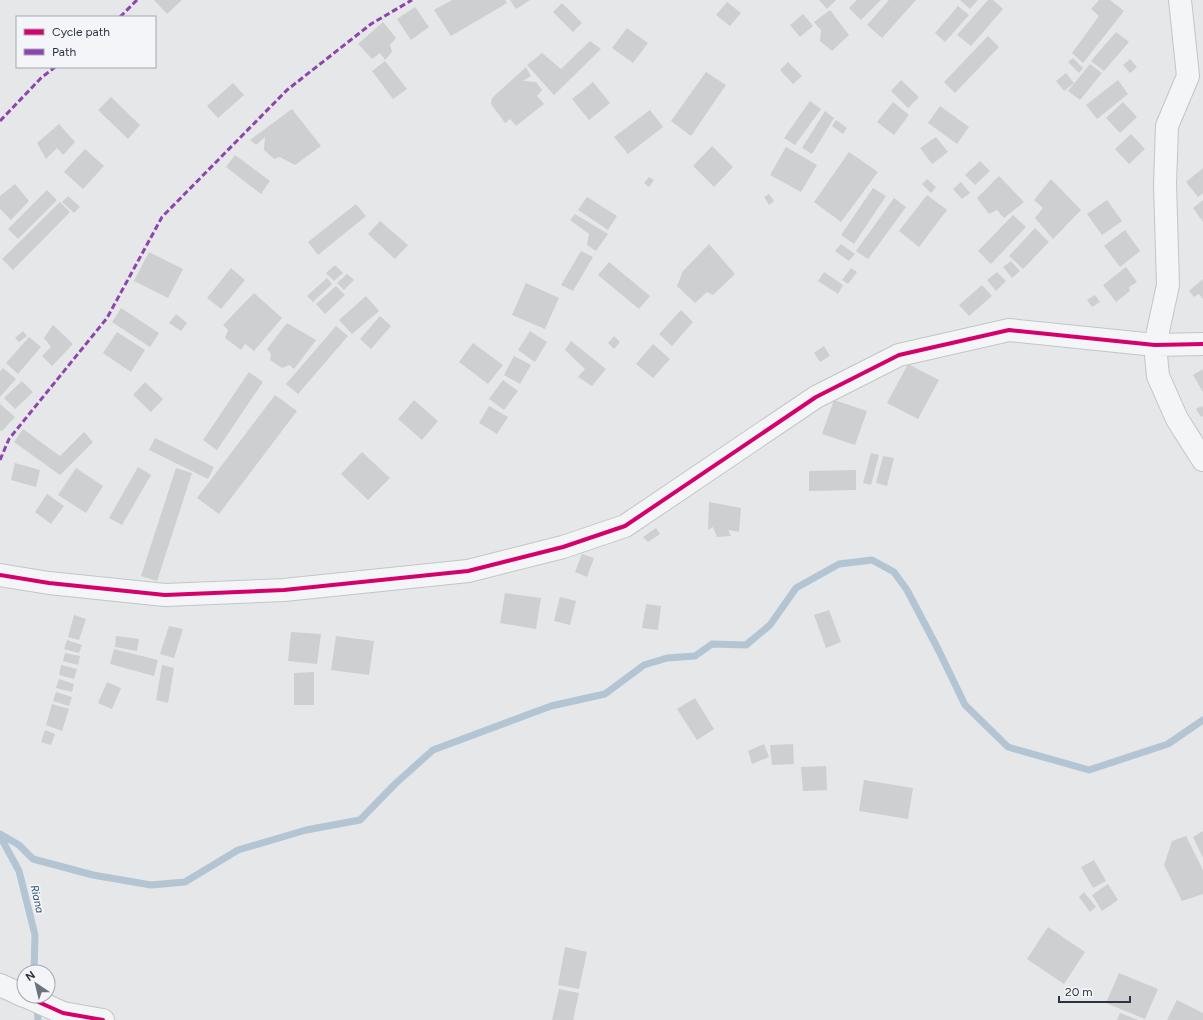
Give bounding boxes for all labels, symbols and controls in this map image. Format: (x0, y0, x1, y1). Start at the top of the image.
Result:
legend (16, 16, 156, 68)
text: Cycle path (52, 25, 110, 39)
text: Path (52, 45, 76, 59)
water label: Riana (27, 884, 47, 915)
north arrow (16, 964, 56, 1004)
text: N (23, 968, 38, 984)
scale bar (1059, 978, 1130, 1004)
text: 20 m (1065, 985, 1093, 999)

